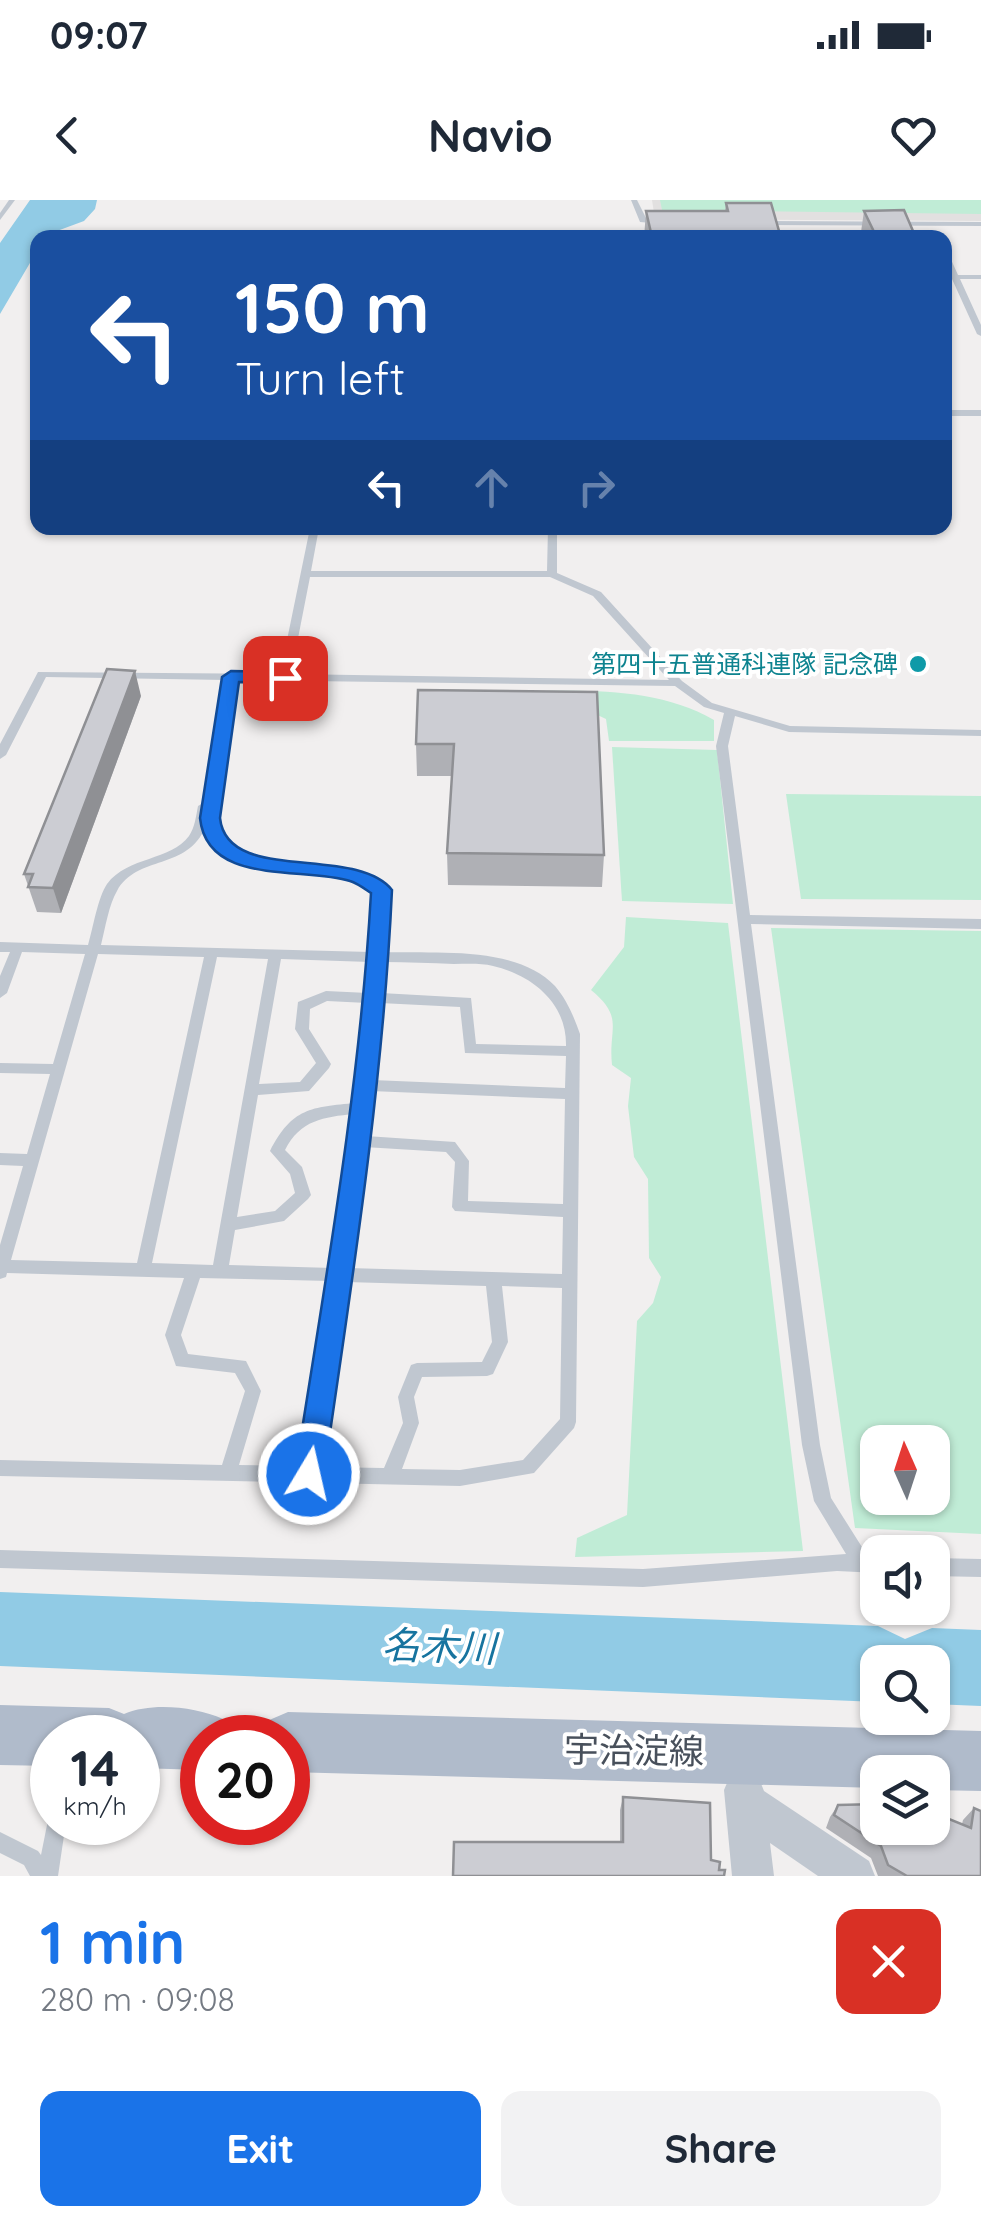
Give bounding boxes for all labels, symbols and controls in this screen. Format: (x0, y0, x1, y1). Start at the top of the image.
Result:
text: 09:07 (50, 11, 148, 59)
text: Navio (428, 107, 553, 163)
icon: back (40, 108, 95, 163)
icon: heart (886, 108, 941, 163)
text: 150 m (235, 263, 430, 351)
icon: left (70, 270, 200, 400)
text: Turn left (235, 350, 405, 406)
icon: left (359, 460, 414, 515)
icon: ahead (464, 460, 519, 515)
icon: right (569, 460, 624, 515)
pin (243, 636, 328, 721)
place label: 第四十五普通科連隊 記念碑 (591, 648, 898, 679)
icon: arrive (258, 651, 313, 706)
marker: 第四十五普通科連隊 記念碑 (907, 653, 929, 675)
position arrow (257, 1422, 361, 1526)
north arrow (860, 1425, 950, 1515)
map controls (860, 1425, 950, 1845)
button: sound (860, 1535, 950, 1625)
water label: 名木川 (381, 1620, 501, 1672)
button: search (860, 1645, 950, 1735)
speed limit sign: 20 (180, 1715, 310, 1845)
street label: 宇治淀線 (564, 1727, 704, 1773)
text: 14 (71, 1736, 119, 1799)
button: layers (860, 1755, 950, 1845)
text: km/h (63, 1790, 127, 1821)
text: 1 min (40, 1904, 185, 1979)
button: close (836, 1909, 941, 2014)
text: 280 m · 09:08 (40, 1979, 235, 2019)
button: Exit (40, 2091, 481, 2206)
button: Share (501, 2091, 941, 2206)

